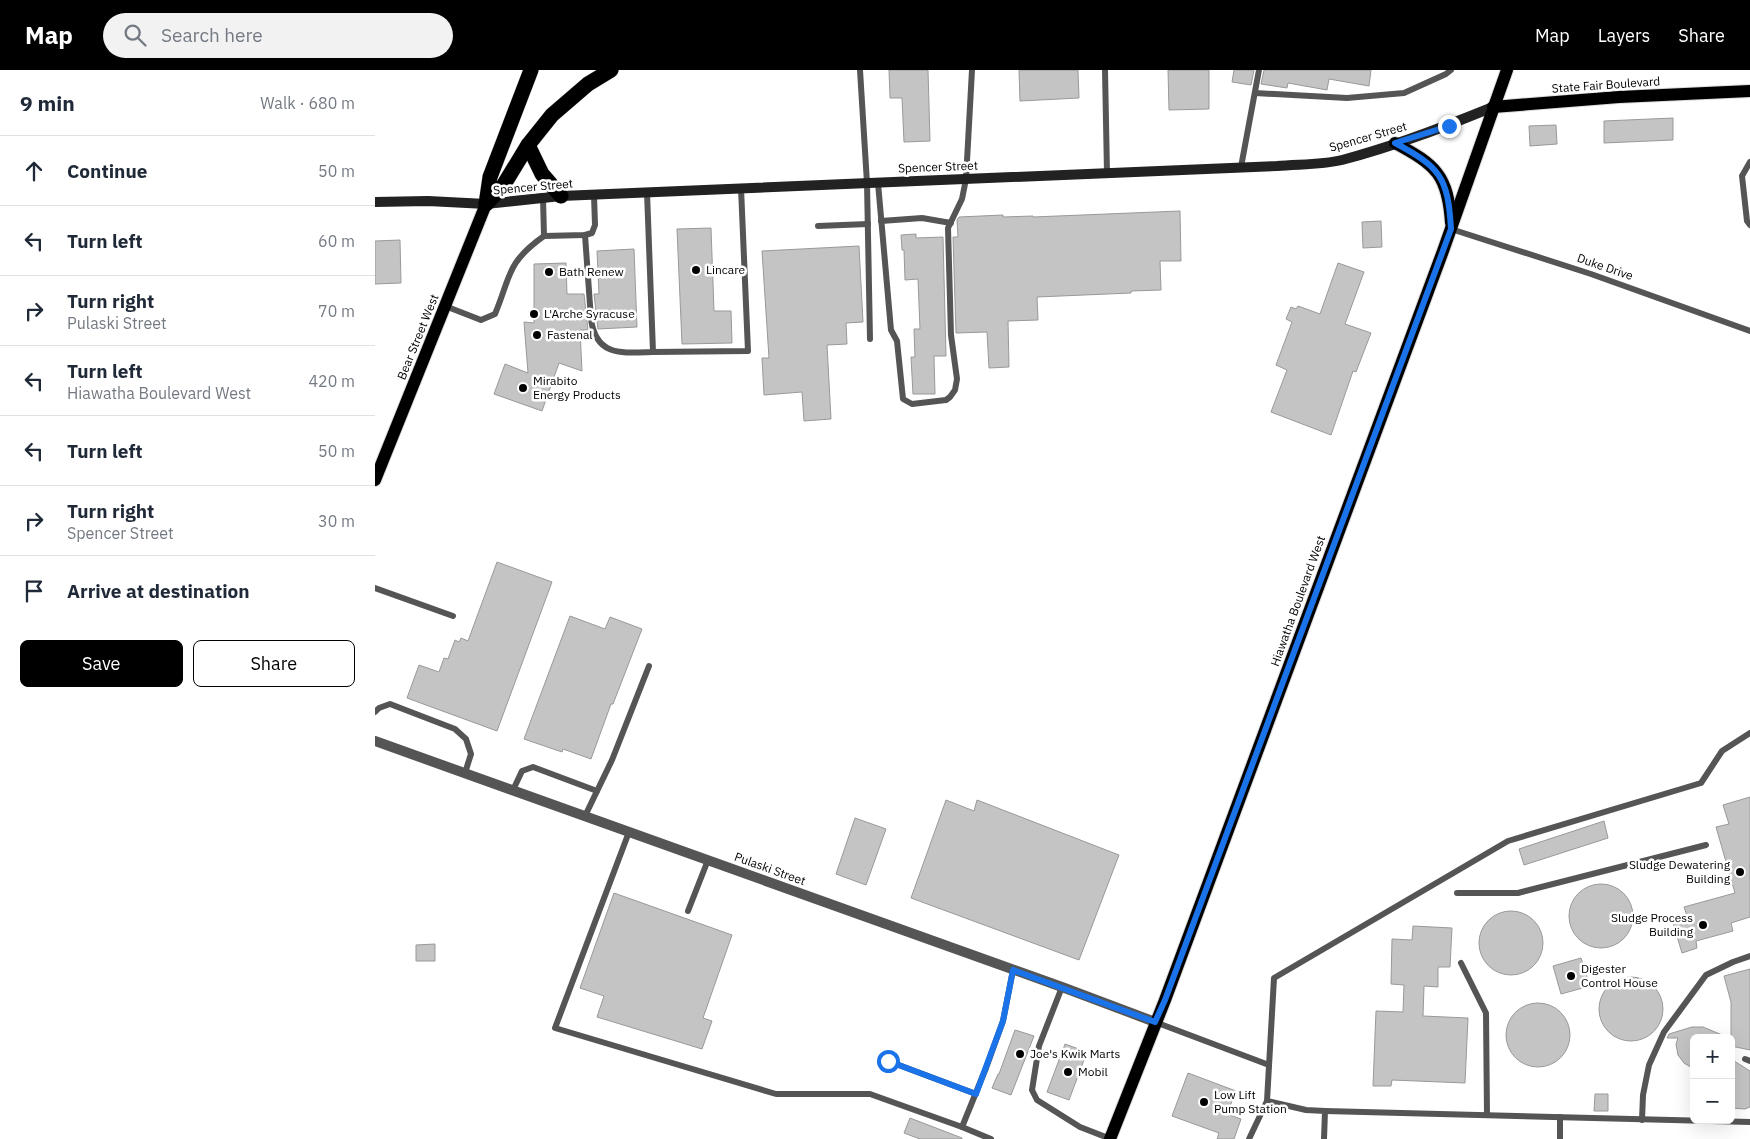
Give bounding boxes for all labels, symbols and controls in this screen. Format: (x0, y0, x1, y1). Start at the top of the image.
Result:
search box (103, 13, 453, 58)
text: Map (25, 19, 73, 51)
icon: search (121, 21, 149, 49)
text: Search here (161, 23, 263, 47)
text: Map (1535, 24, 1570, 47)
text: Layers (1598, 24, 1650, 47)
text: Share (1678, 24, 1725, 47)
street label: State Fair Boulevard (1551, 73, 1661, 96)
text: 9 min (20, 89, 75, 117)
text: Walk · 680 m (260, 93, 355, 113)
route end (1438, 115, 1461, 138)
street label: Spencer Street (1327, 118, 1408, 155)
icon: ahead (20, 157, 48, 185)
street label: Spencer Street (898, 158, 978, 175)
text: Continue (67, 159, 147, 183)
text: 50 m (318, 161, 355, 181)
street label: Spencer Street (492, 176, 573, 197)
icon: left (20, 227, 48, 255)
text: Turn left (67, 229, 143, 253)
text: 60 m (318, 231, 355, 251)
street label: Duke Drive (1575, 250, 1636, 283)
place label: Lincare (706, 262, 746, 277)
place label: Bath Renew (559, 264, 624, 279)
marker: Lincare (690, 264, 702, 276)
marker: Bath Renew (543, 266, 555, 278)
text: Turn right (67, 289, 154, 313)
street label: Bear Street West (394, 292, 442, 382)
icon: right (20, 297, 48, 325)
text: 70 m (318, 301, 355, 321)
place label: L'Arche Syracuse (544, 306, 635, 321)
marker: L'Arche Syracuse (528, 308, 540, 320)
text: Pulaski Street (67, 313, 167, 333)
place label: Fastenal (547, 327, 593, 342)
marker: Fastenal (531, 329, 543, 341)
text: Turn left (67, 359, 143, 383)
icon: left (20, 367, 48, 395)
text: 420 m (308, 371, 355, 391)
place label: Mirabito Energy Products (533, 373, 621, 402)
marker: Mirabito Energy Products (517, 382, 529, 394)
text: Hiawatha Boulevard West (67, 383, 251, 403)
icon: left (20, 437, 48, 465)
text: Turn left (67, 439, 143, 463)
text: 50 m (318, 441, 355, 461)
text: Turn right (67, 499, 154, 523)
icon: right (20, 507, 48, 535)
text: 30 m (318, 511, 355, 531)
text: Spencer Street (67, 523, 174, 543)
street label: Hiawatha Boulevard West (1267, 533, 1328, 668)
icon: arrive (20, 577, 48, 605)
text: Arrive at destination (67, 579, 250, 603)
button: Save (20, 640, 183, 687)
button: Share (193, 640, 355, 687)
street label: Pulaski Street (733, 849, 808, 888)
place label: Sludge Dewatering Building (1629, 857, 1731, 886)
marker: Sludge Dewatering Building (1734, 866, 1746, 878)
place label: Sludge Process Building (1611, 910, 1694, 939)
marker: Sludge Process Building (1697, 919, 1709, 931)
place label: Digester Control House (1581, 961, 1658, 990)
marker: Digester Control House (1565, 970, 1577, 982)
map controls (1690, 1034, 1735, 1124)
button: + (1690, 1034, 1735, 1079)
place label: Joe's Kwik Marts (1030, 1046, 1120, 1061)
marker: Joe's Kwik Marts (1014, 1048, 1026, 1060)
route start (877, 1050, 900, 1073)
place label: Mobil (1078, 1064, 1108, 1079)
marker: Mobil (1062, 1066, 1074, 1078)
button: − (1690, 1079, 1735, 1124)
place label: Low Lift Pump Station (1214, 1087, 1287, 1116)
marker: Low Lift Pump Station (1198, 1096, 1210, 1108)

